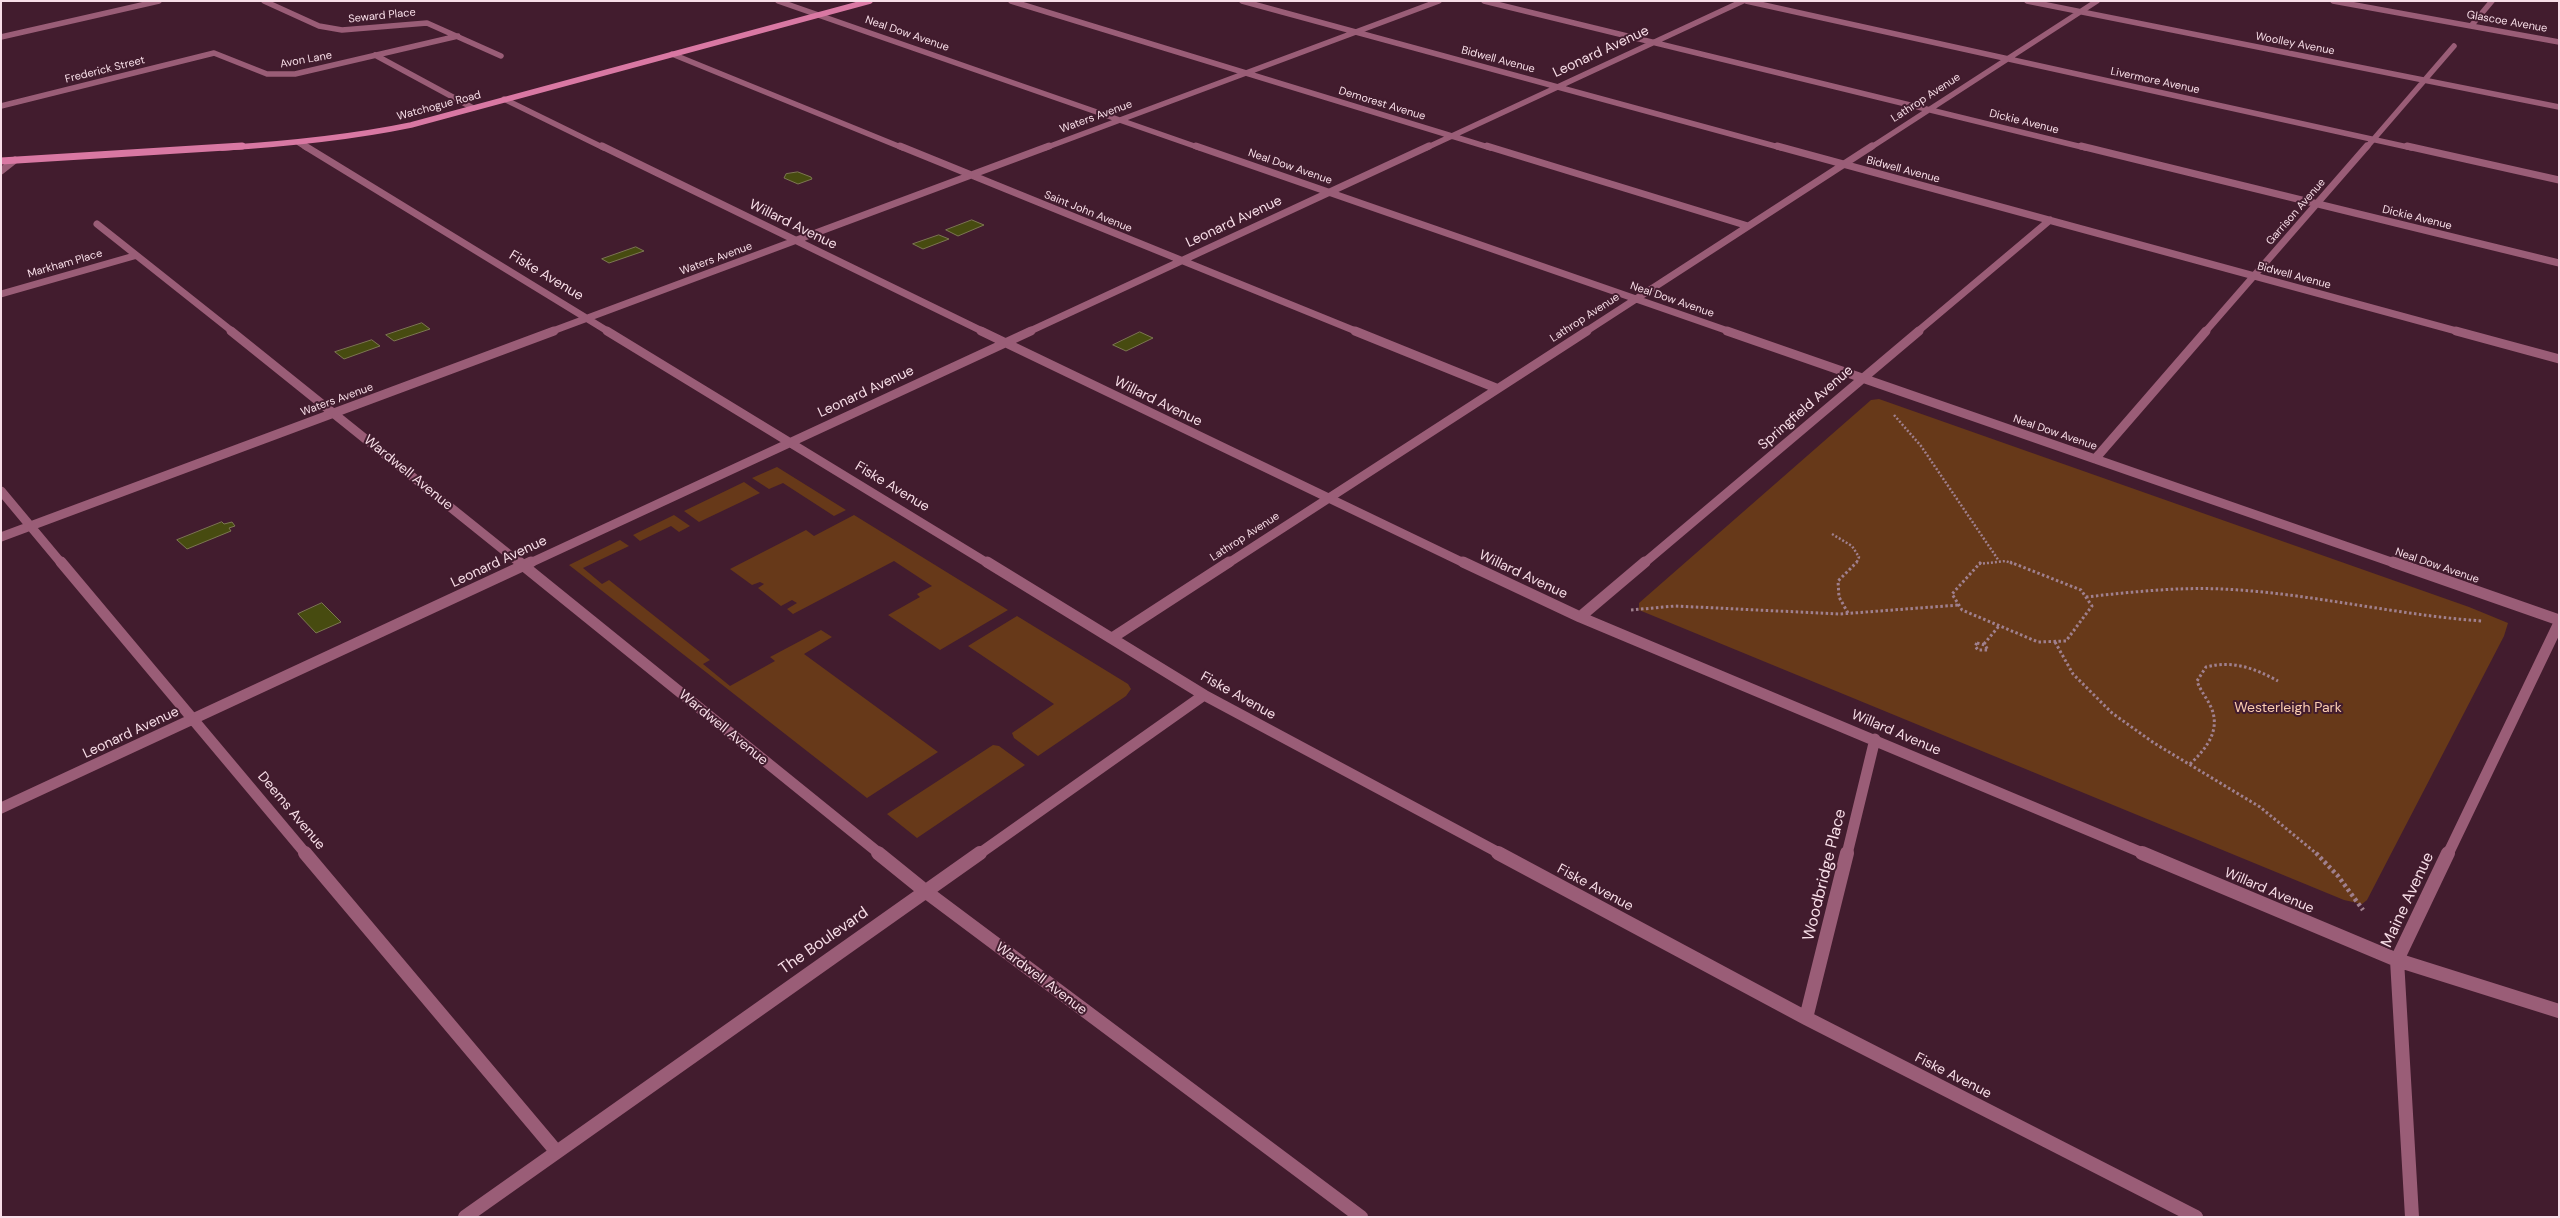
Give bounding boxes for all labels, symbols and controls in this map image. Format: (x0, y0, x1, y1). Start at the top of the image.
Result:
street label: Seward Place (348, 6, 416, 26)
street label: Glascoe Avenue (2466, 8, 2548, 36)
street label: Neal Dow Avenue (863, 13, 951, 55)
street label: Leonard Avenue (1550, 22, 1652, 82)
street label: Woolley Avenue (2254, 30, 2336, 58)
street label: Bidwell Avenue (1460, 44, 1536, 76)
street label: Avon Lane (279, 49, 333, 71)
street label: Frederick Street (64, 54, 146, 86)
street label: Livermore Avenue (2109, 65, 2201, 97)
street label: Lathrop Avenue (1889, 71, 1963, 125)
street label: Demorest Avenue (1337, 85, 1427, 123)
street label: Watchogue Road (396, 88, 482, 124)
street label: Waters Avenue (1058, 98, 1134, 136)
street label: Dickie Avenue (1988, 107, 2060, 137)
street label: Neal Dow Avenue (1246, 146, 1334, 188)
street label: Bidwell Avenue (1865, 154, 1941, 186)
street label: Garrison Avenue (2264, 176, 2328, 248)
street label: Saint John Avenue (1042, 188, 1134, 236)
street label: Leonard Avenue (1183, 192, 1285, 252)
street label: Willard Avenue (746, 196, 840, 254)
street label: Dickie Avenue (2381, 203, 2453, 233)
street label: Waters Avenue (678, 240, 754, 278)
street label: Markham Place (26, 247, 104, 281)
street label: Fiske Avenue (506, 247, 586, 305)
street label: Bidwell Avenue (2256, 260, 2332, 292)
street label: Neal Dow Avenue (1628, 279, 1716, 321)
street label: Lathrop Avenue (1548, 291, 1622, 345)
street label: Leonard Avenue (815, 362, 917, 422)
street label: Springfield Avenue (1755, 362, 1857, 454)
street label: Willard Avenue (1111, 373, 1205, 431)
street label: Waters Avenue (299, 381, 375, 419)
street label: Neal Dow Avenue (2011, 412, 2099, 454)
street label: Wardwell Avenue (360, 432, 456, 514)
street label: Fiske Avenue (852, 458, 932, 516)
street label: Lathrop Avenue (1208, 510, 1282, 564)
street label: Leonard Avenue (448, 532, 550, 592)
street label: Neal Dow Avenue (2393, 545, 2481, 587)
street label: Willard Avenue (1476, 547, 1570, 603)
street label: Fiske Avenue (1197, 668, 1279, 724)
street label: Wardwell Avenue (675, 687, 771, 769)
park label: Westerleigh Park (2234, 700, 2342, 716)
street label: Leonard Avenue (80, 703, 182, 763)
street label: Willard Avenue (1849, 707, 1943, 759)
street label: Deems Avenue (254, 769, 328, 853)
street label: Woodbridge Place (1799, 807, 1851, 943)
street label: Maine Avenue (2378, 849, 2438, 951)
street label: Fiske Avenue (1554, 861, 1636, 915)
street label: Willard Avenue (2222, 865, 2316, 917)
street label: The Boulevard (776, 903, 872, 979)
street label: Wardwell Avenue (992, 939, 1090, 1019)
street label: Fiske Avenue (1912, 1050, 1994, 1102)

